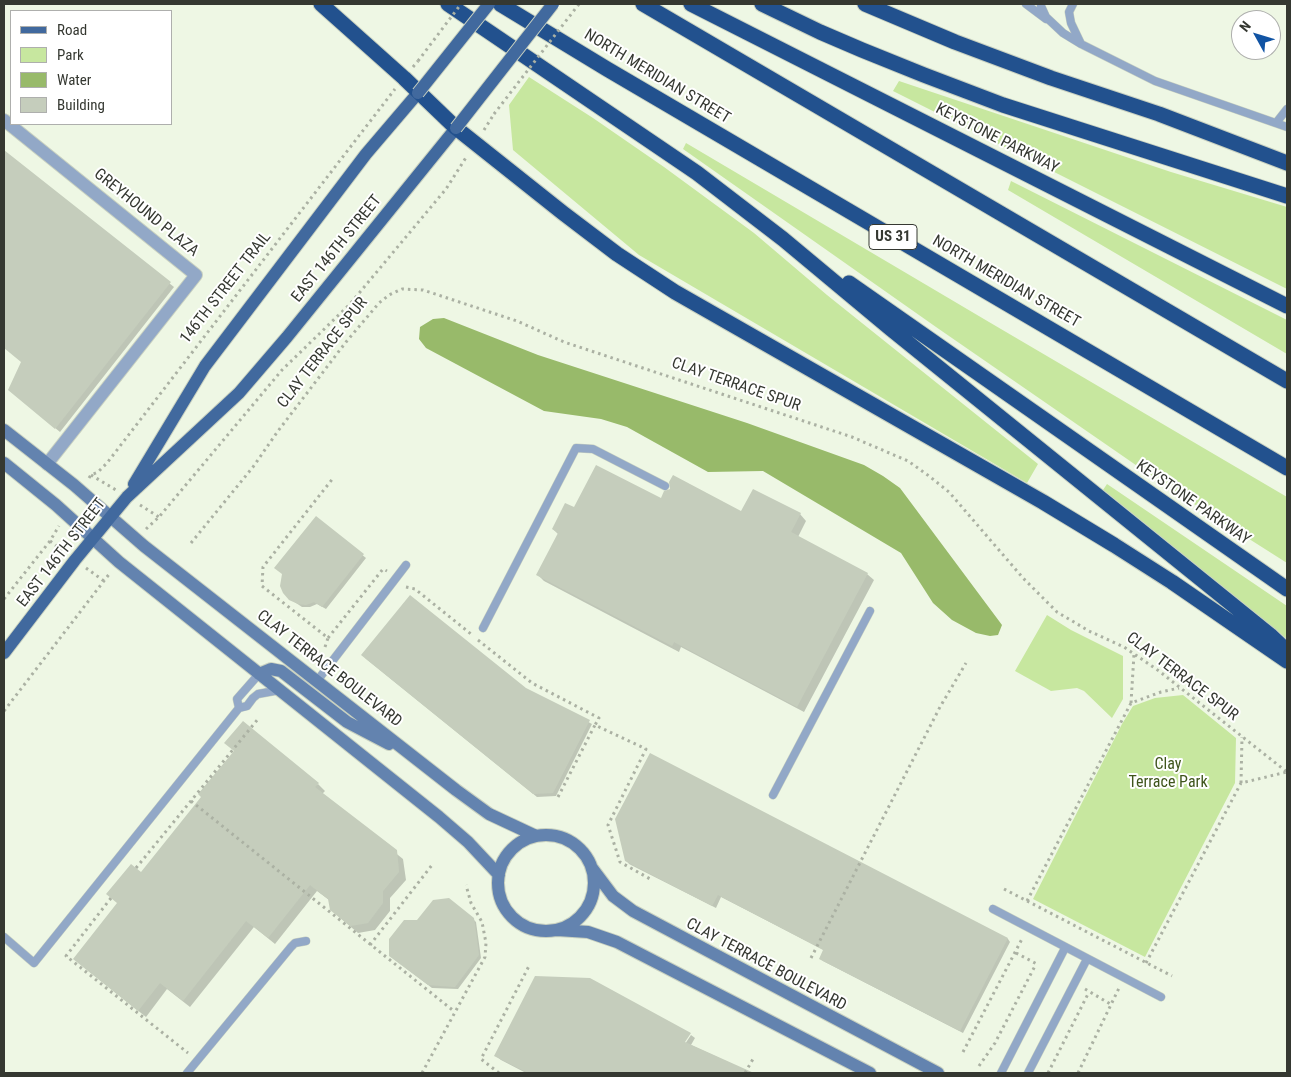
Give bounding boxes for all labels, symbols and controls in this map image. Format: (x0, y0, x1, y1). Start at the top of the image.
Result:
legend (10, 10, 172, 125)
north arrow (1231, 10, 1281, 60)
text: N (1236, 18, 1254, 35)
text: Road (57, 21, 87, 39)
street label: NORTH MERIDIAN STREET (580, 26, 734, 128)
text: Park (57, 46, 84, 64)
text: Water (57, 71, 91, 89)
text: Building (57, 96, 105, 114)
street label: KEYSTONE PARKWAY (932, 100, 1062, 178)
street label: GREYHOUND PLAZA (90, 165, 202, 261)
street label: EAST 146TH STREET (288, 191, 386, 307)
road number: US 31 (869, 224, 917, 250)
street label: 146TH STREET TRAIL (176, 228, 276, 348)
street label: NORTH MERIDIAN STREET (929, 232, 1083, 332)
street label: CLAY TERRACE SPUR (274, 294, 372, 412)
street label: CLAY TERRACE SPUR (669, 354, 803, 416)
street label: KEYSTONE PARKWAY (1132, 456, 1254, 550)
street label: EAST 146TH STREET (14, 495, 110, 611)
street label: CLAY TERRACE BOULEVARD (253, 606, 405, 732)
street label: CLAY TERRACE SPUR (1122, 629, 1242, 725)
park label: Clay Terrace Park (1128, 755, 1208, 793)
street label: CLAY TERRACE BOULEVARD (683, 915, 849, 1015)

